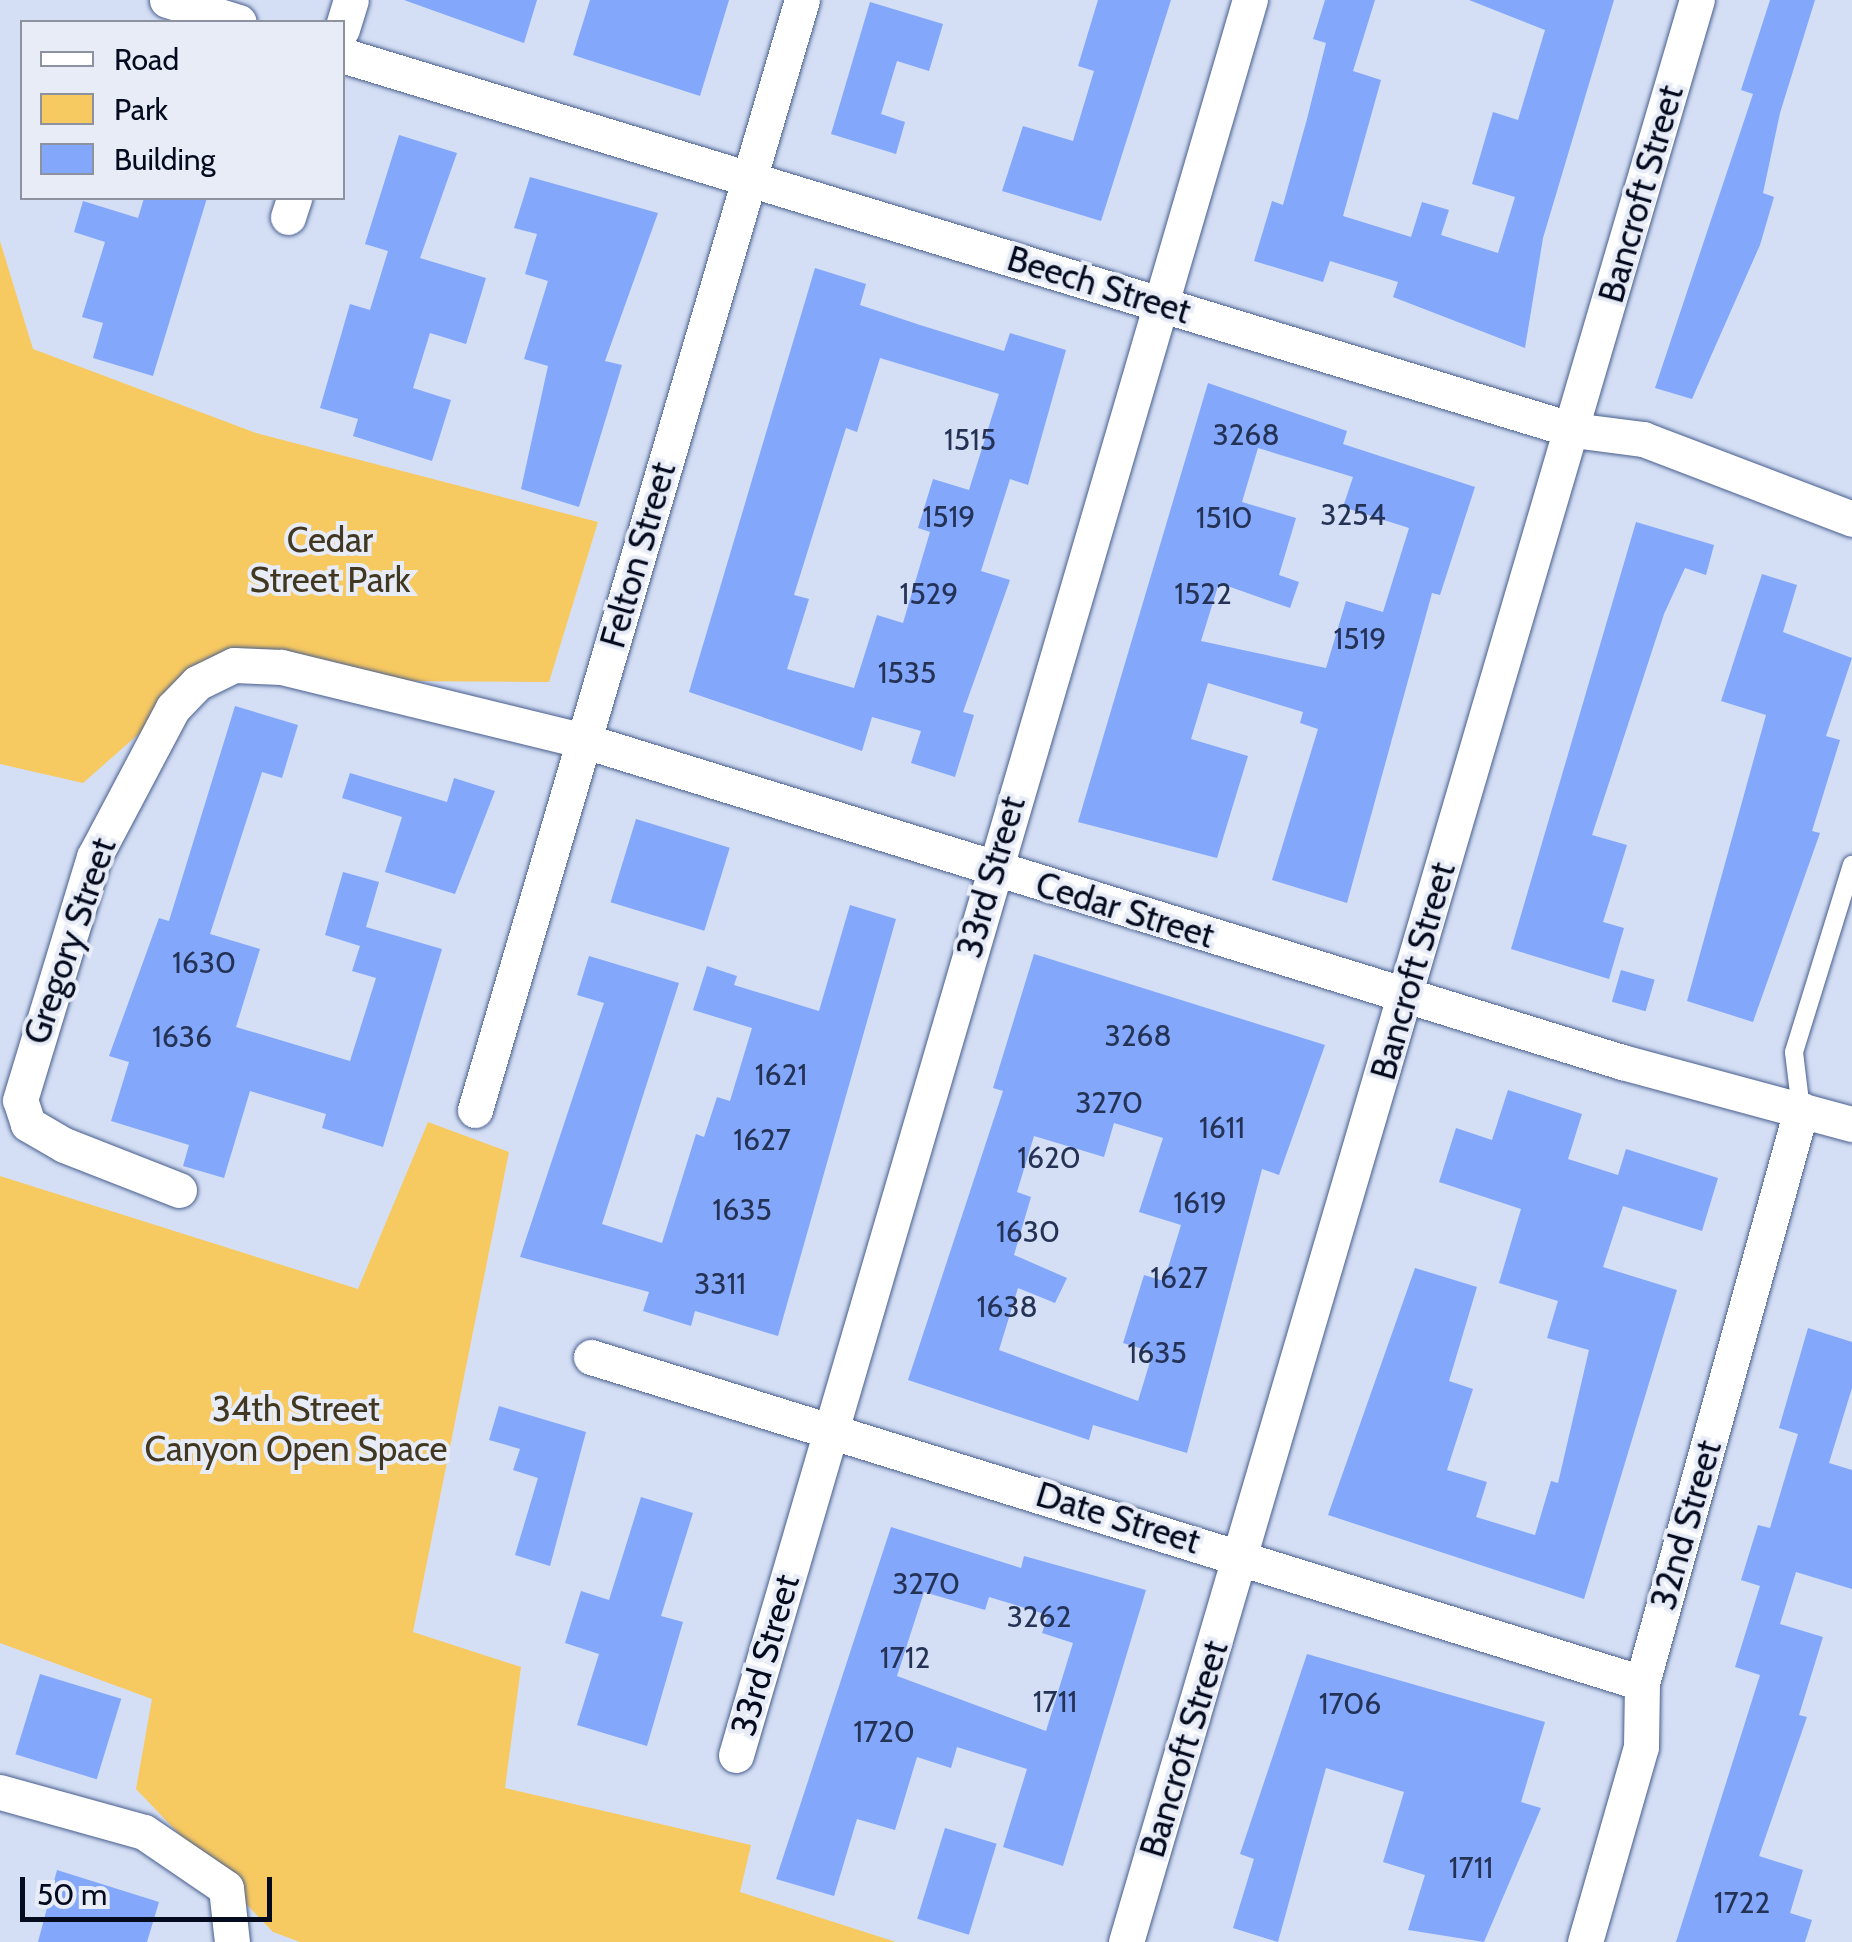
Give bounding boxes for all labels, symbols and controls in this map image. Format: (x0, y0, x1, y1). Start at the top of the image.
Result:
legend (20, 20, 345, 200)
text: Road (114, 41, 179, 78)
street label: Bancroft Street (1590, 81, 1692, 307)
text: Park (114, 91, 168, 128)
text: Building (114, 141, 216, 178)
street label: Beech Street (1002, 237, 1196, 333)
house number: 3268 (1212, 417, 1280, 453)
house number: 1515 (944, 422, 996, 458)
street label: Felton Street (591, 457, 685, 653)
house number: 3254 (1320, 497, 1386, 533)
house number: 1519 (923, 499, 975, 535)
house number: 1510 (1196, 500, 1252, 536)
park label: Cedar Street Park (250, 519, 410, 601)
house number: 1529 (900, 576, 958, 612)
house number: 1522 (1174, 576, 1232, 612)
house number: 1519 (1334, 621, 1386, 657)
house number: 1535 (878, 655, 936, 691)
street label: 33rd Street (948, 792, 1034, 962)
street label: Gregory Street (15, 832, 125, 1050)
street label: Bancroft Street (1362, 858, 1464, 1084)
street label: Cedar Street (1031, 863, 1219, 957)
house number: 1630 (172, 945, 236, 981)
house number: 3268 (1104, 1018, 1172, 1054)
house number: 1636 (152, 1019, 212, 1055)
house number: 1621 (755, 1057, 807, 1093)
house number: 3270 (1075, 1085, 1143, 1121)
house number: 1611 (1199, 1110, 1245, 1146)
house number: 1627 (733, 1122, 791, 1158)
house number: 1620 (1017, 1140, 1081, 1176)
house number: 1619 (1173, 1185, 1227, 1221)
house number: 1635 (712, 1192, 772, 1228)
house number: 1630 (996, 1214, 1060, 1250)
house number: 1627 (1150, 1260, 1208, 1296)
house number: 3311 (694, 1266, 746, 1302)
house number: 1638 (976, 1289, 1038, 1325)
house number: 1635 (1127, 1335, 1187, 1371)
park label: 34th Street Canyon Open Space (144, 1388, 448, 1470)
street label: 32nd Street (1642, 1436, 1730, 1614)
street label: Date Street (1031, 1473, 1205, 1563)
house number: 3270 (892, 1566, 960, 1602)
street label: 33rd Street (722, 1570, 808, 1740)
house number: 3262 (1007, 1599, 1071, 1635)
street label: Bancroft Street (1131, 1636, 1237, 1862)
house number: 1712 (880, 1640, 930, 1676)
house number: 1711 (1033, 1684, 1077, 1720)
house number: 1706 (1319, 1686, 1381, 1722)
house number: 1720 (853, 1714, 915, 1750)
house number: 1711 (1449, 1850, 1493, 1886)
scale bar (25, 1857, 278, 1919)
text: 50 m (37, 1876, 107, 1913)
house number: 1722 (1714, 1885, 1770, 1921)

